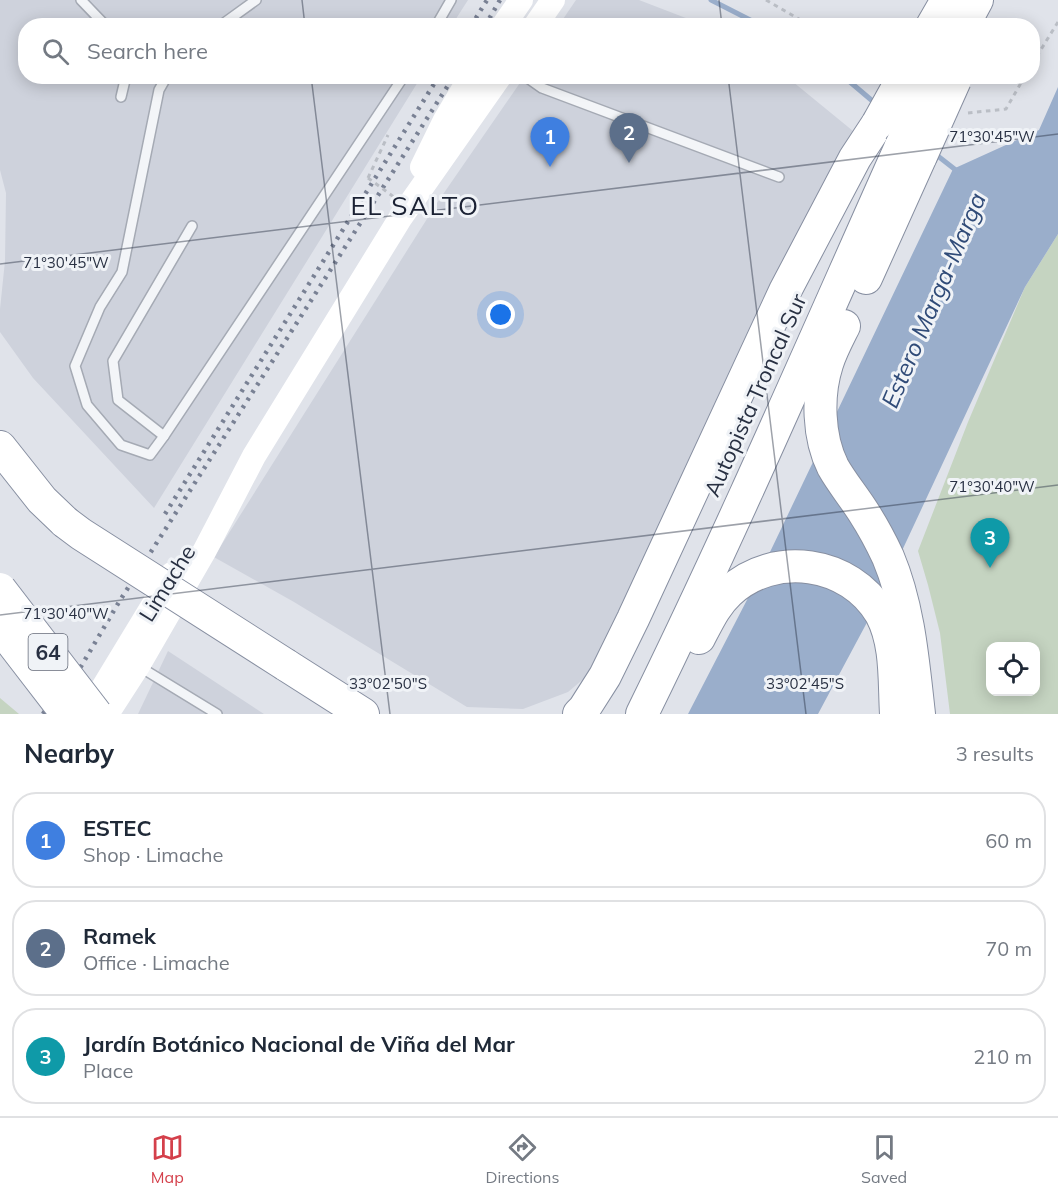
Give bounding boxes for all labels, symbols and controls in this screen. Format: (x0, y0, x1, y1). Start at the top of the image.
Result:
search box (18, 18, 1040, 84)
icon: search (39, 35, 72, 68)
text: Search here (87, 37, 208, 65)
pin: 2 (610, 114, 648, 163)
pin: 1 (530, 118, 570, 167)
text: 71°30'45"W (949, 127, 1035, 146)
water label: Estero Marga-Marga (874, 188, 992, 412)
district label: EL SALTO (351, 189, 480, 222)
text: 71°30'45"W (23, 253, 109, 272)
street label: Autopista Troncal Sur (698, 289, 812, 501)
your location (486, 300, 515, 329)
text: 71°30'40"W (949, 477, 1035, 496)
pin: 3 (970, 518, 1010, 568)
street label: Limache (132, 539, 202, 627)
text: 71°30'40"W (23, 604, 109, 623)
road number: 64 (28, 634, 68, 670)
map controls (986, 642, 1040, 696)
button: locate (986, 642, 1040, 696)
text: 33°02'50"S (349, 674, 427, 693)
text: 33°02'45"S (766, 674, 844, 693)
text: Nearby (24, 737, 114, 770)
text: 3 results (956, 741, 1034, 766)
text: ESTEC (83, 814, 152, 842)
text: 1 (40, 828, 52, 853)
text: 60 m (985, 828, 1032, 853)
text: Shop · Limache (83, 842, 223, 867)
text: Ramek (83, 922, 156, 950)
text: 2 (40, 936, 52, 961)
text: 70 m (985, 936, 1032, 961)
text: Office · Limache (83, 950, 230, 975)
text: Jardín Botánico Nacional de Viña del Mar (83, 1030, 515, 1058)
text: 3 (40, 1044, 52, 1069)
text: 210 m (973, 1044, 1032, 1069)
text: Place (83, 1058, 133, 1083)
tab: Map (151, 1131, 184, 1187)
tab: Directions (485, 1131, 559, 1187)
tab: Saved (861, 1131, 907, 1187)

